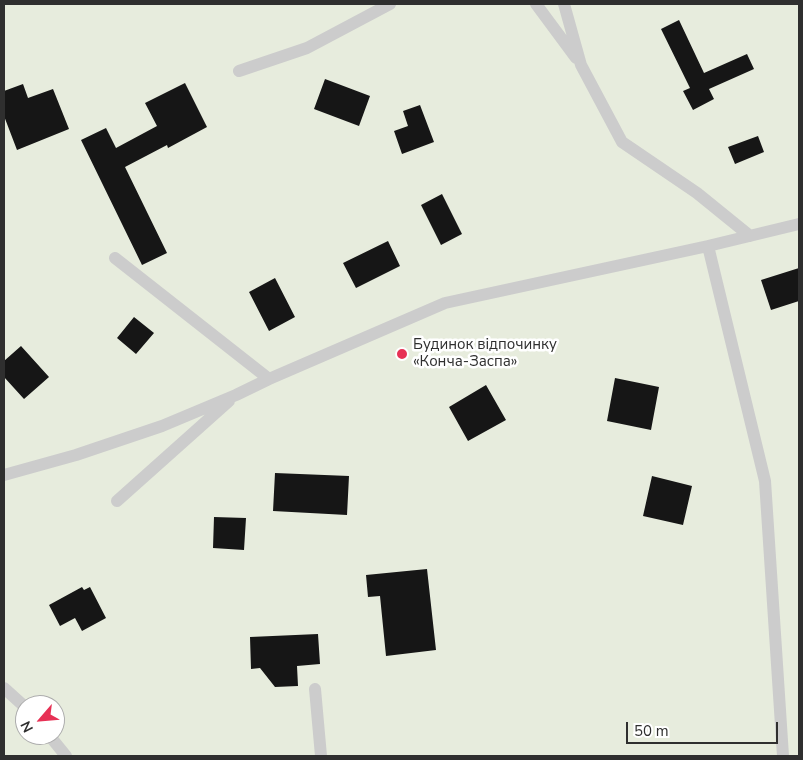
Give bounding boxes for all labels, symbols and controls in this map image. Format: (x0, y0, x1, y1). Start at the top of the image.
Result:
place label: Будинок відпочинку «Конча-Заспа» (413, 336, 557, 371)
marker: Будинок відпочинку «Конча-Заспа» (395, 347, 409, 361)
north arrow (15, 695, 65, 745)
scale bar (628, 712, 780, 744)
text: N (16, 718, 38, 736)
text: 50 m (634, 721, 669, 741)

